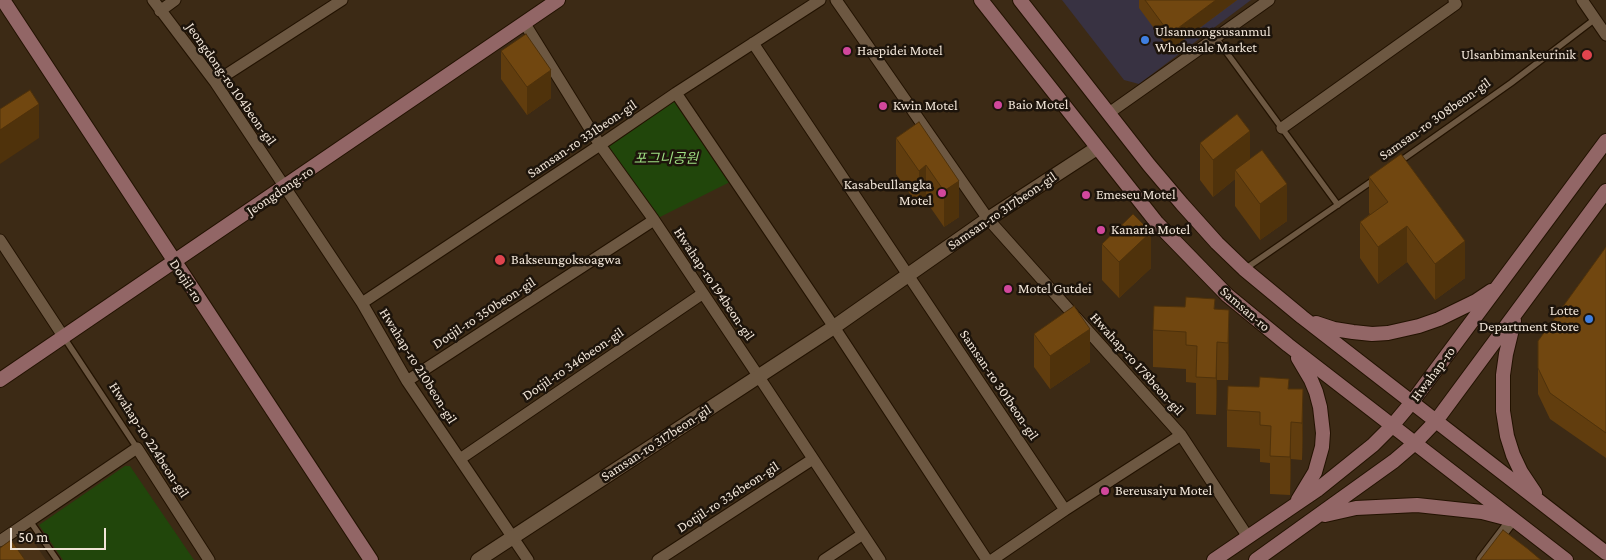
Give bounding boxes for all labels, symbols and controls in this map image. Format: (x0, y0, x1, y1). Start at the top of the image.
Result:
street label: Jeongdong-ro 104beon-gil (182, 19, 280, 149)
place label: Ulsannongsusanmul Wholesale Market (1155, 24, 1271, 56)
marker: Ulsannongsusanmul Wholesale Market (1139, 34, 1151, 46)
place label: Haepidei Motel (857, 43, 943, 59)
marker: Haepidei Motel (841, 45, 853, 57)
place label: Ulsanbimankeurinik (1461, 47, 1576, 63)
marker: Ulsanbimankeurinik (1580, 48, 1594, 62)
street label: Samsan-ro 308beon-gil (1376, 74, 1494, 164)
street label: Samsan-ro 331beon-gil (524, 96, 640, 182)
place label: Baio Motel (1008, 97, 1068, 113)
place label: Kwin Motel (893, 98, 958, 114)
marker: Baio Motel (992, 99, 1004, 111)
marker: Kwin Motel (877, 100, 889, 112)
park label: 포그니공원 (634, 151, 698, 167)
street label: Jeongdong-ro (244, 163, 316, 219)
street label: Samsan-ro 317beon-gil (944, 168, 1060, 254)
place label: Kasabeullangka Motel (844, 177, 932, 210)
marker: Kasabeullangka Motel (936, 187, 948, 199)
place label: Emeseu Motel (1096, 187, 1176, 203)
marker: Emeseu Motel (1080, 189, 1092, 201)
place label: Kanaria Motel (1111, 222, 1190, 238)
street label: Hwahap-ro 194beon-gil (670, 224, 758, 344)
marker: Kanaria Motel (1095, 224, 1107, 236)
place label: Bakseungoksoagwa (511, 252, 621, 268)
marker: Bakseungoksoagwa (493, 253, 507, 267)
street label: Dotjil-ro (166, 256, 206, 306)
street label: Dotjil-ro 350beon-gil (429, 274, 539, 352)
place label: Motel Gutdei (1018, 281, 1092, 297)
marker: Motel Gutdei (1002, 283, 1014, 295)
street label: Samsan-ro (1217, 283, 1273, 335)
place label: Lotte Department Store (1479, 303, 1579, 336)
street label: Hwahap-ro 210beon-gil (376, 305, 460, 427)
street label: Hwahap-ro 178beon-gil (1087, 309, 1187, 419)
marker: Lotte Department Store (1583, 313, 1595, 325)
street label: Dotjil-ro 346beon-gil (519, 324, 627, 404)
street label: Samsan-ro 301beon-gil (956, 327, 1042, 443)
street label: Hwahap-ro (1407, 343, 1459, 405)
street label: Hwahap-ro 224beon-gil (105, 379, 193, 501)
street label: Samsan-ro 317beon-gil (598, 401, 714, 485)
street label: Dotjil-ro 336beon-gil (674, 458, 782, 536)
place label: Bereusaiyu Motel (1115, 483, 1212, 499)
marker: Bereusaiyu Motel (1099, 485, 1111, 497)
scale bar (12, 518, 109, 550)
text: 50 m (18, 529, 48, 545)

